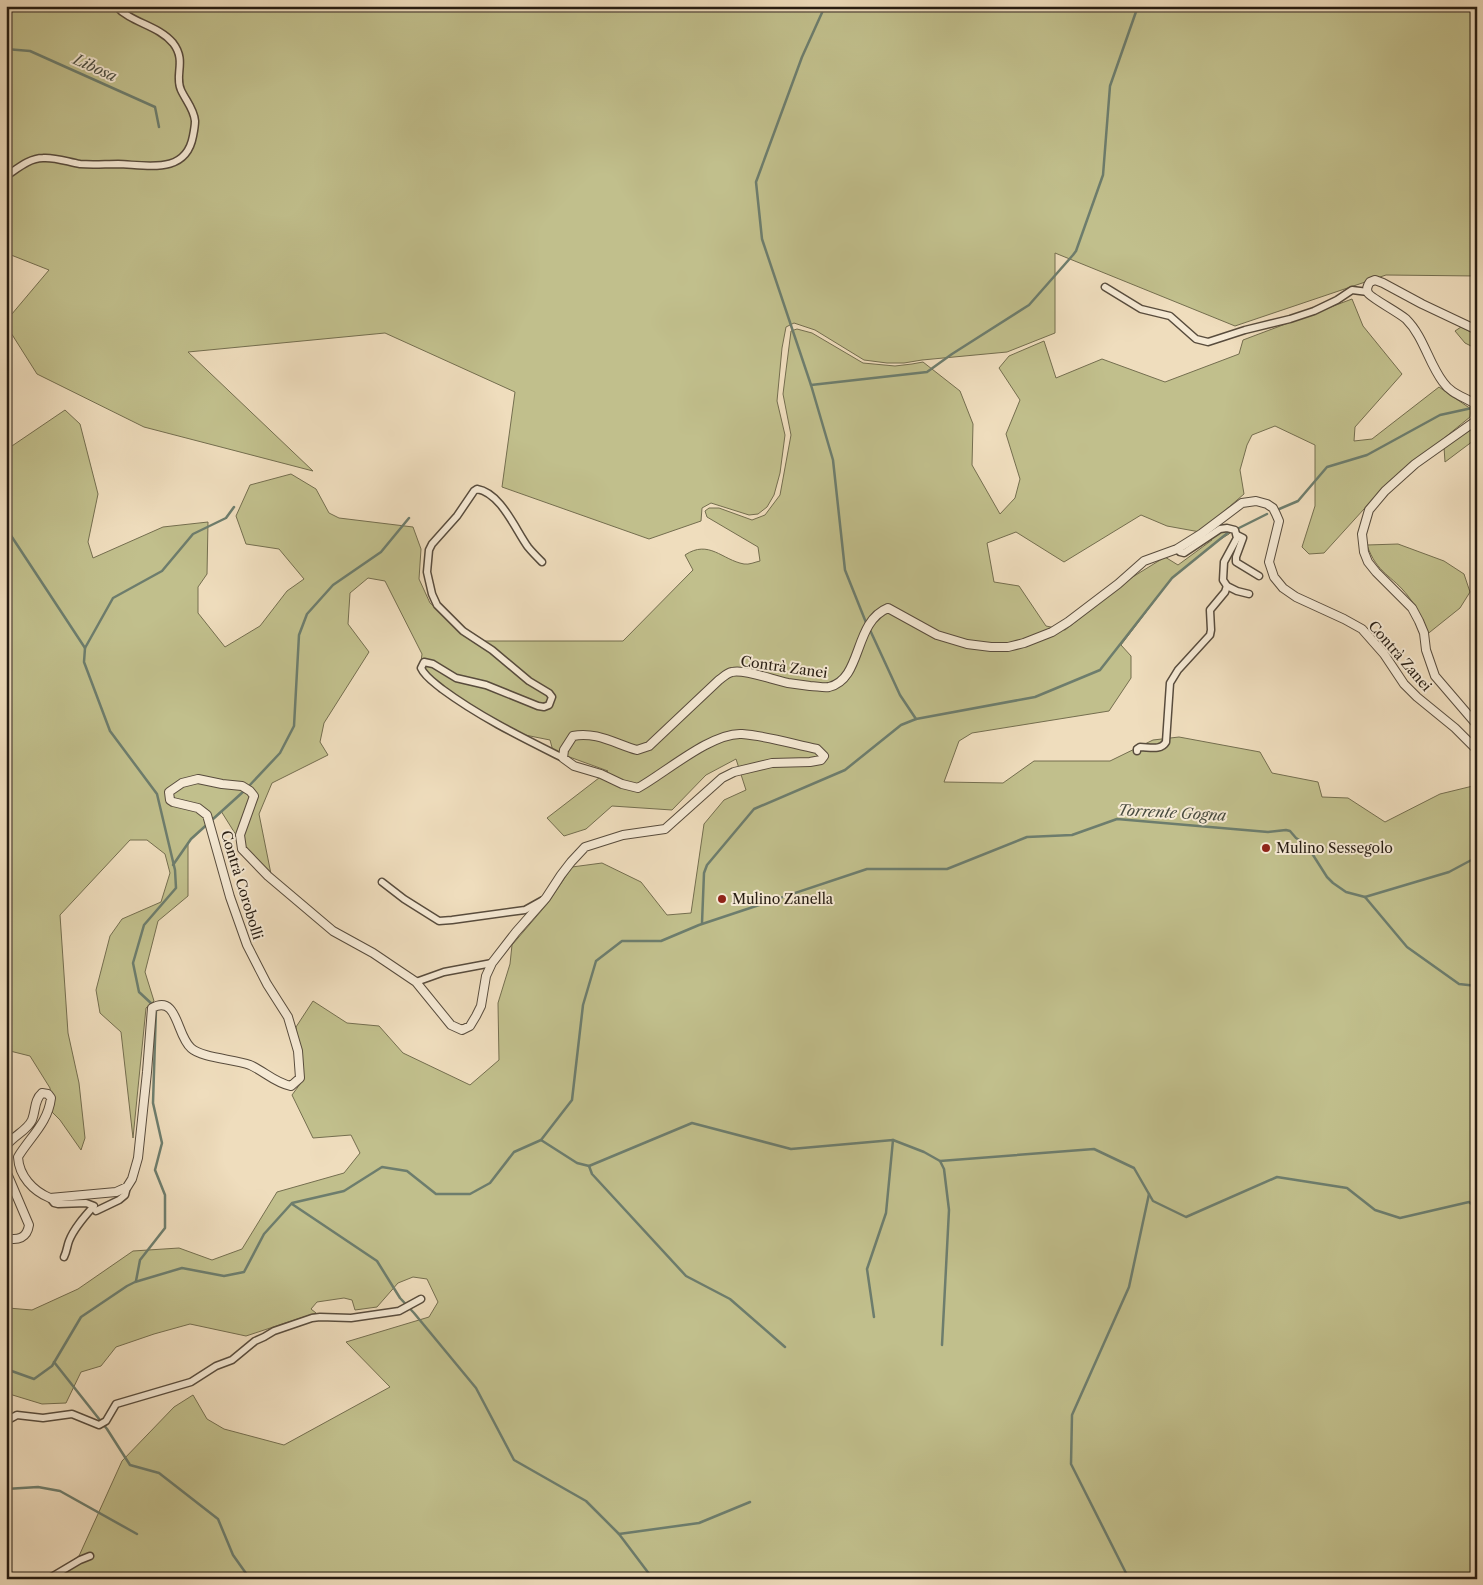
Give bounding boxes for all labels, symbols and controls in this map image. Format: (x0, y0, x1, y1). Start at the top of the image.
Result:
water label: Libosa (70, 49, 120, 86)
street label: Contrà Zanei (1364, 617, 1436, 695)
street label: Contrà Zanei (739, 652, 829, 682)
water label: Torrente Gogna (1117, 800, 1227, 825)
street label: Contrà Corobolli (217, 828, 267, 942)
place label: Mulino Sessegolo (1276, 839, 1393, 857)
marker: Mulino Sessegolo (1260, 842, 1272, 854)
place label: Mulino Zanella (732, 890, 834, 908)
marker: Mulino Zanella (716, 893, 728, 905)

